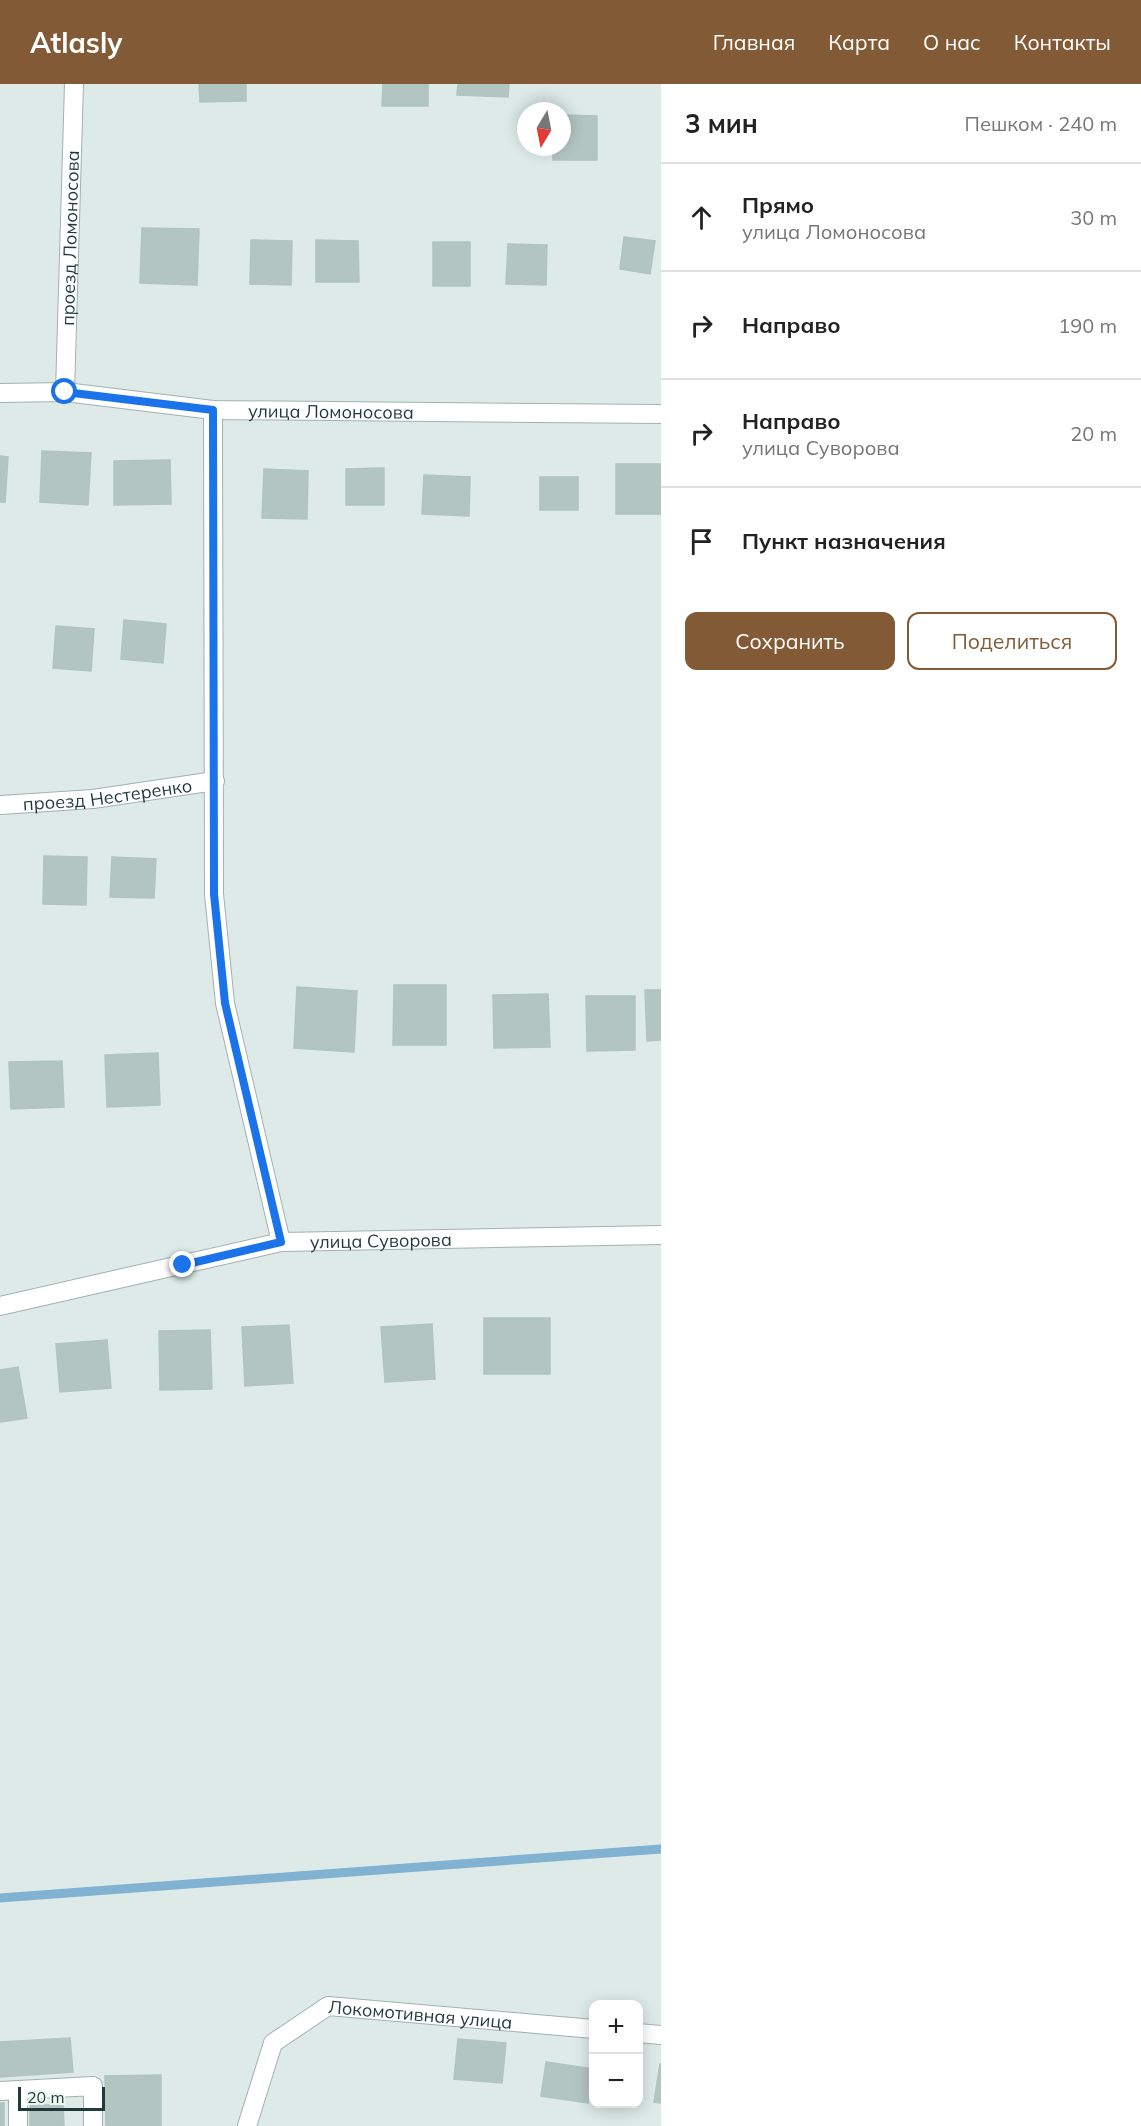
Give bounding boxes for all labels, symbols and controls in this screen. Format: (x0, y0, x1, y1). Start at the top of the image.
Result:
text: Atlasly (30, 25, 122, 60)
text: Главная (713, 29, 795, 55)
text: Карта (828, 29, 890, 55)
text: О нас (923, 29, 981, 55)
text: Контакты (1014, 29, 1111, 55)
north arrow (517, 102, 571, 156)
text: 3 мин (685, 107, 758, 140)
text: Пешком · 240 m (965, 111, 1117, 136)
street label: проезд Ломоносова (55, 150, 84, 326)
text: Прямо (742, 191, 814, 219)
icon: ahead (685, 201, 718, 234)
text: 30 m (1070, 205, 1117, 230)
text: улица Ломоносова (742, 219, 926, 244)
icon: right (685, 309, 718, 342)
text: Направо (742, 311, 840, 339)
text: 190 m (1058, 313, 1117, 338)
route start (51, 378, 77, 404)
street label: улица Ломоносова (248, 399, 414, 423)
text: Направо (742, 407, 840, 435)
icon: right (685, 417, 718, 450)
text: 20 m (1070, 421, 1117, 446)
text: улица Суворова (742, 435, 900, 460)
icon: arrive (685, 525, 718, 558)
text: Пункт назначения (742, 527, 946, 555)
button: Сохранить (685, 612, 895, 670)
button: Поделиться (907, 612, 1117, 670)
street label: проезд Нестеренко (22, 773, 193, 815)
street label: улица Суворова (310, 1227, 452, 1253)
route end (169, 1251, 195, 1277)
street label: Локомотивная улица (327, 1995, 513, 2033)
map controls (589, 2000, 643, 2108)
button: + (589, 2000, 643, 2054)
button: − (589, 2054, 643, 2108)
scale bar (18, 2084, 105, 2112)
text: 20 m (27, 2087, 64, 2107)

